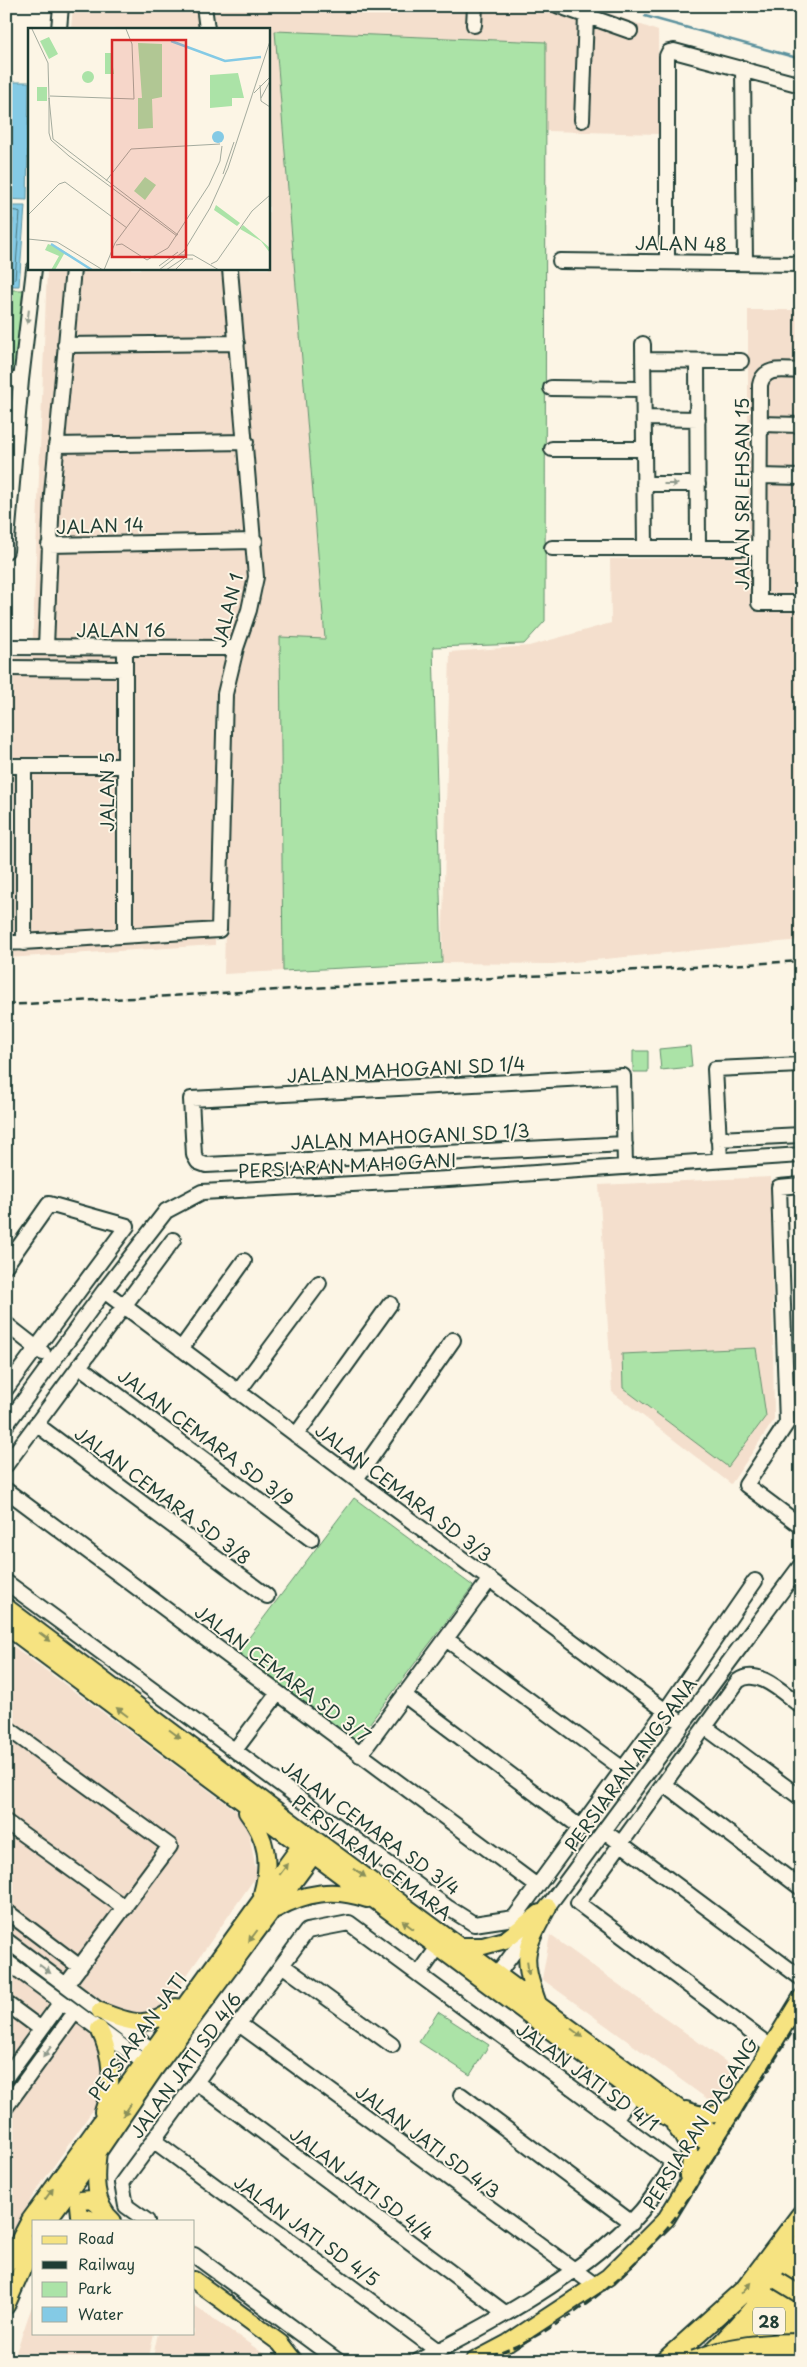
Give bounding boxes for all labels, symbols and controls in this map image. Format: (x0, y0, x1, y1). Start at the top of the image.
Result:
inset map (28, 28, 270, 270)
street label: JALAN 48 (635, 229, 727, 257)
one-way arrow (24, 310, 32, 326)
street label: JALAN SRI EHSAN 15 (728, 398, 755, 590)
one-way arrow (663, 480, 679, 488)
street label: JALAN 14 (56, 510, 144, 540)
street label: JALAN 1 (205, 570, 249, 650)
street label: JALAN 16 (76, 616, 166, 643)
street label: JALAN 5 (93, 752, 120, 832)
street label: JALAN MAHOGANI SD 1/4 (286, 1049, 526, 1089)
street label: JALAN MAHOGANI SD 1/3 (290, 1116, 530, 1156)
street label: PERSIARAN MAHOGANI (237, 1146, 457, 1184)
street label: JALAN CEMARA SD 3/9 (112, 1362, 300, 1512)
street label: JALAN CEMARA SD 3/3 (310, 1416, 498, 1568)
street label: JALAN CEMARA SD 3/8 (69, 1420, 257, 1570)
street label: JALAN CEMARA SD 3/7 (189, 1598, 377, 1748)
one-way arrow (38, 1631, 51, 1642)
street label: PERSIARAN ANGSANA (557, 1671, 703, 1857)
one-way arrow (116, 1707, 129, 1718)
one-way arrow (168, 1729, 181, 1740)
street label: JALAN CEMARA SD 3/4 (276, 1753, 466, 1901)
street label: PERSIARAN CEMARA (286, 1788, 458, 1926)
one-way arrow (279, 1862, 289, 1876)
one-way arrow (353, 1867, 366, 1878)
one-way arrow (402, 1920, 415, 1931)
one-way arrow (248, 1929, 258, 1943)
one-way arrow (524, 1961, 532, 1977)
one-way arrow (38, 1964, 51, 1975)
street label: PERSIARAN JATI (81, 1966, 193, 2106)
street label: JALAN JATI SD 4/6 (123, 1987, 247, 2143)
street label: JALAN JATI SD 4/1 (511, 2015, 665, 2137)
one-way arrow (570, 2028, 584, 2038)
street label: PERSIARAN DAGANG (636, 2031, 764, 2215)
one-way arrow (41, 2045, 52, 2058)
street label: JALAN JATI SD 4/3 (350, 2078, 506, 2204)
one-way arrow (122, 2104, 132, 2117)
street label: JALAN JATI SD 4/4 (284, 2120, 440, 2246)
street label: JALAN JATI SD 4/5 (229, 2168, 385, 2292)
one-way arrow (44, 2187, 54, 2201)
legend (32, 2220, 195, 2334)
text: Road (78, 2226, 114, 2249)
text: Railway (78, 2252, 135, 2275)
text: Park (78, 2276, 112, 2299)
one-way arrow (741, 2281, 752, 2294)
text: Water (78, 2302, 123, 2325)
road number: 28 (753, 2308, 785, 2334)

